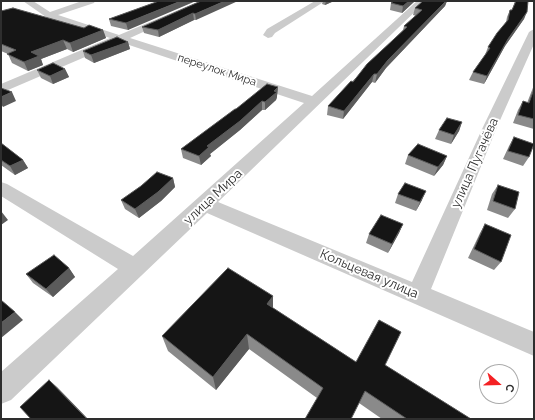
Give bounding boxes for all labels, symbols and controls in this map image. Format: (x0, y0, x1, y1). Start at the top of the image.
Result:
street label: переулок Мира (176, 51, 258, 89)
street label: улица Пугачёва (448, 115, 502, 211)
street label: улица Мира (181, 166, 245, 228)
street label: Кольцевая улица (317, 246, 421, 302)
north arrow (479, 364, 519, 404)
text: С (502, 382, 517, 394)

